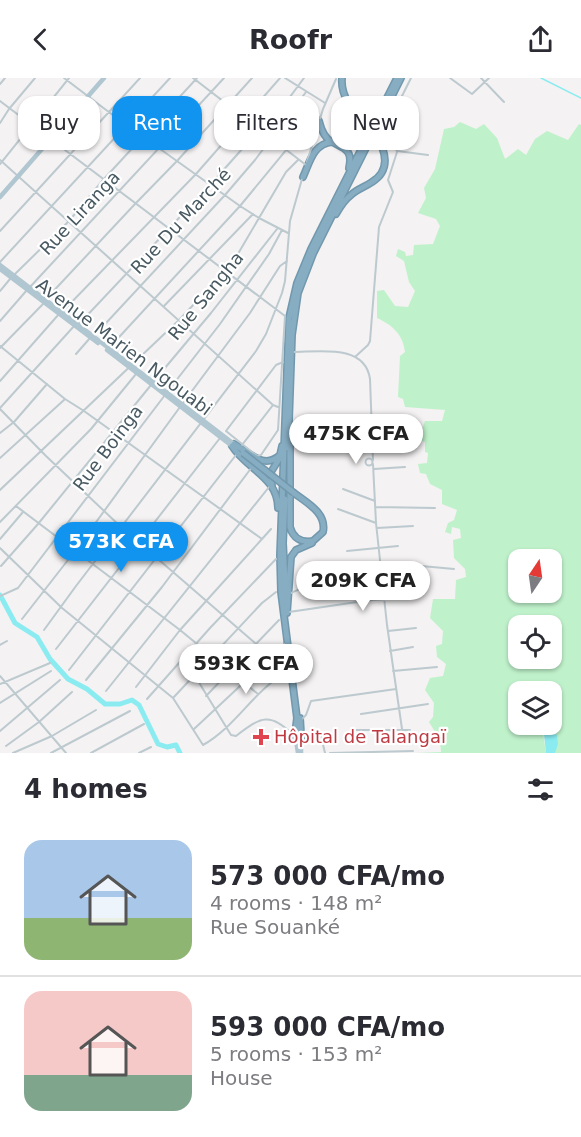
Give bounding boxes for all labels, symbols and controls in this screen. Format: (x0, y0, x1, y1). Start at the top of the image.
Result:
icon: back (24, 23, 57, 56)
icon: share (524, 23, 557, 56)
text: Roofr (249, 24, 332, 55)
chip: Buy (18, 96, 100, 150)
chip: Rent (112, 96, 202, 150)
chip: Filters (214, 96, 319, 150)
chip: New (331, 96, 419, 150)
street label: Rue Du Marché (126, 163, 235, 278)
street label: Rue Liranga (35, 166, 124, 259)
street label: Rue Sangha (164, 247, 248, 344)
street label: Avenue Marien Ngouabi (32, 274, 216, 420)
street label: Rue Boinga (68, 401, 147, 495)
pin: 475K CFA (294, 414, 418, 465)
text: 475K CFA (303, 421, 409, 445)
pin: 573K CFA (59, 522, 183, 573)
text: 573K CFA (68, 529, 174, 553)
north arrow (508, 549, 562, 603)
map controls (508, 549, 562, 735)
pin: 209K CFA (301, 561, 425, 612)
text: 209K CFA (310, 568, 416, 592)
button: locate (508, 615, 562, 669)
pin: 593K CFA (184, 644, 308, 695)
text: 593K CFA (193, 651, 299, 675)
button: layers (508, 681, 562, 735)
place label: Hôpital de Talangaï (274, 726, 447, 747)
marker: Hôpital de Talangaï (252, 728, 270, 746)
icon: filters (524, 773, 557, 806)
text: 4 homes (24, 774, 148, 804)
text: 573 000 CFA/mo (210, 861, 445, 891)
icon: home (72, 864, 144, 936)
text: 4 rooms · 148 m² (210, 891, 382, 915)
text: Rue Souanké (210, 915, 340, 939)
text: 593 000 CFA/mo (210, 1012, 445, 1042)
icon: home (72, 1015, 144, 1087)
text: 5 rooms · 153 m² (210, 1042, 382, 1066)
text: House (210, 1066, 273, 1090)

